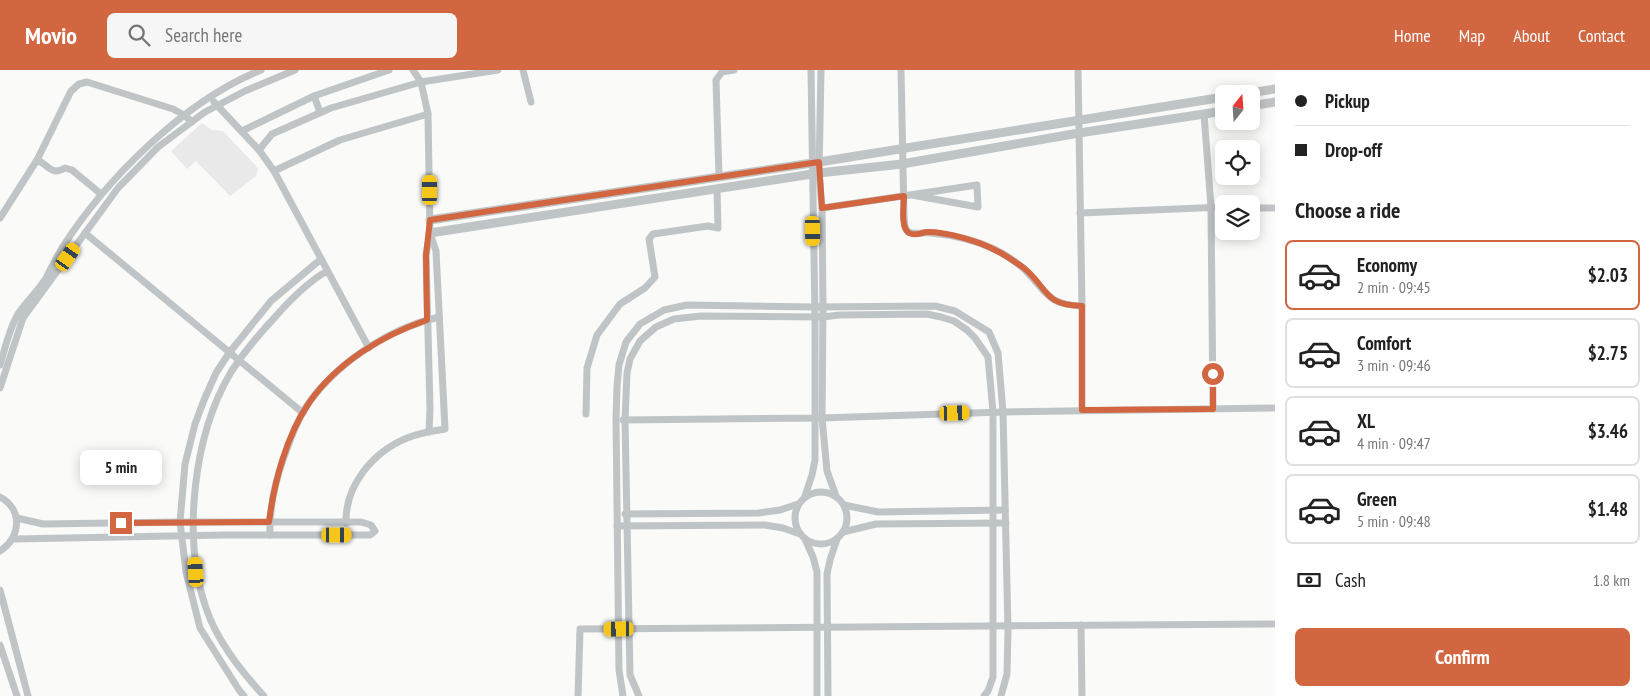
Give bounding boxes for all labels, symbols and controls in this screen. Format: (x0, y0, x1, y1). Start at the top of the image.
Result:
search box (107, 13, 457, 58)
text: Movio (25, 20, 77, 51)
icon: search (125, 21, 153, 49)
text: Search here (165, 23, 242, 47)
text: Home (1394, 24, 1431, 47)
text: Map (1459, 24, 1485, 47)
text: About (1513, 24, 1550, 47)
text: Contact (1578, 24, 1625, 47)
north arrow (1215, 85, 1260, 130)
map controls (1215, 85, 1260, 240)
text: Pickup (1325, 89, 1370, 113)
text: Drop-off (1325, 138, 1382, 162)
button: locate (1215, 140, 1260, 185)
car (422, 175, 437, 205)
button: layers (1215, 195, 1260, 240)
text: Choose a ride (1295, 196, 1400, 224)
car (805, 216, 820, 246)
car (53, 240, 82, 274)
icon: car (1297, 253, 1342, 298)
text: Economy (1357, 253, 1417, 277)
text: $2.03 (1588, 263, 1628, 287)
text: 2 min · 09:45 (1357, 277, 1431, 297)
icon: car (1297, 331, 1342, 376)
text: Comfort (1357, 331, 1411, 355)
text: $2.75 (1588, 341, 1628, 365)
text: 3 min · 09:46 (1357, 355, 1431, 375)
route start (1202, 363, 1224, 385)
car (939, 405, 970, 421)
icon: car (1297, 409, 1342, 454)
text: XL (1357, 409, 1375, 433)
text: $3.46 (1588, 419, 1628, 443)
text: 4 min · 09:47 (1357, 433, 1431, 453)
callout: 5 min (80, 450, 162, 486)
text: 5 min (105, 457, 137, 477)
icon: car (1297, 487, 1342, 532)
text: Green (1357, 487, 1397, 511)
text: $1.48 (1588, 497, 1628, 521)
text: 5 min · 09:48 (1357, 511, 1431, 531)
route end (110, 512, 132, 534)
car (322, 528, 352, 543)
car (187, 557, 204, 587)
icon: cash (1295, 566, 1323, 594)
text: Cash (1335, 568, 1366, 592)
text: 1.8 km (1593, 570, 1630, 590)
car (603, 621, 634, 637)
button: Confirm (1295, 628, 1630, 686)

